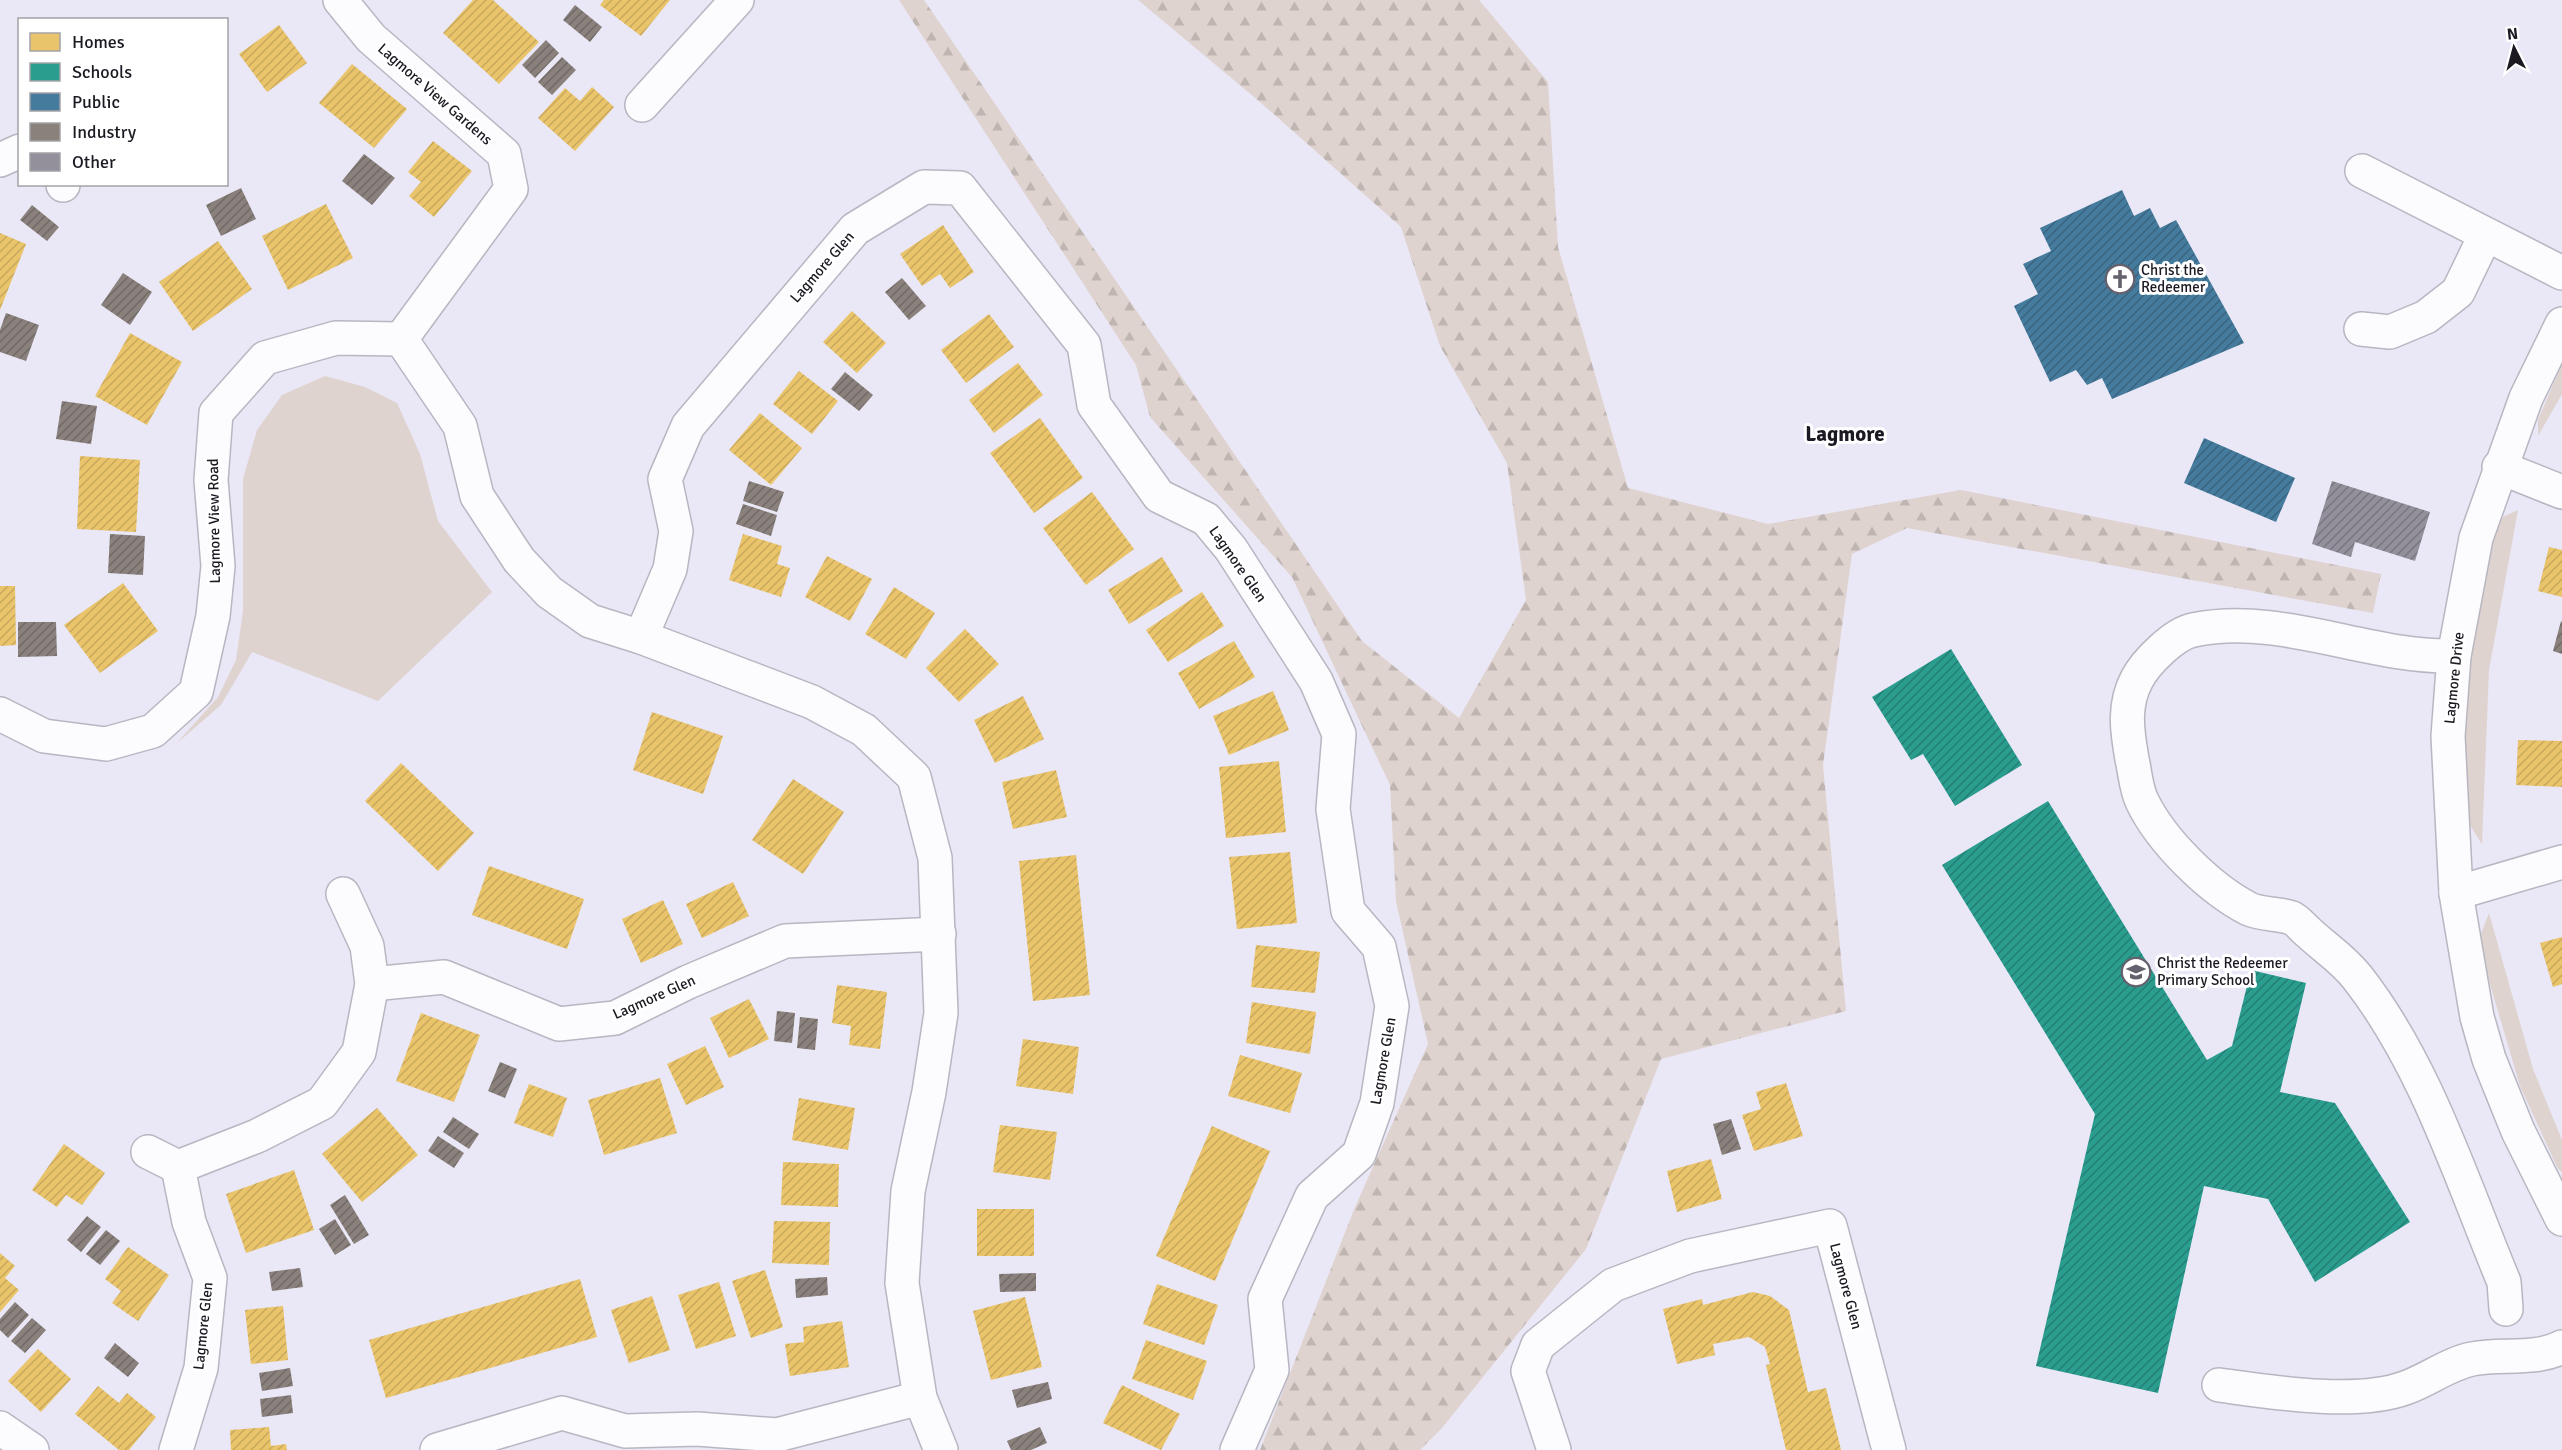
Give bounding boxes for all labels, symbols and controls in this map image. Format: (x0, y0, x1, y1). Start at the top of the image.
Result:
legend (18, 18, 228, 186)
north arrow (2484, 18, 2544, 78)
text: N (2506, 24, 2519, 45)
text: Homes (72, 31, 125, 53)
street label: Lagmore View Gardens (374, 39, 496, 149)
text: Schools (72, 61, 132, 83)
text: Public (72, 91, 120, 113)
text: Industry (72, 121, 137, 143)
text: Other (72, 151, 116, 173)
street label: Lagmore Glen (786, 228, 858, 306)
place label: Christ the Redeemer (2141, 261, 2206, 296)
church icon: Christ the Redeemer (2104, 263, 2136, 295)
district label: Lagmore (1805, 421, 1885, 447)
street label: Lagmore View Road (204, 458, 224, 584)
street label: Lagmore Glen (1205, 523, 1271, 605)
street label: Lagmore Drive (2440, 631, 2468, 725)
place label: Christ the Redeemer Primary School (2157, 954, 2288, 989)
school or university icon: Christ the Redeemer Primary School (2120, 956, 2152, 988)
street label: Lagmore Glen (610, 971, 698, 1023)
street label: Lagmore Glen (1366, 1016, 1400, 1106)
street label: Lagmore Glen (1826, 1241, 1866, 1331)
street label: Lagmore Glen (189, 1281, 217, 1371)

